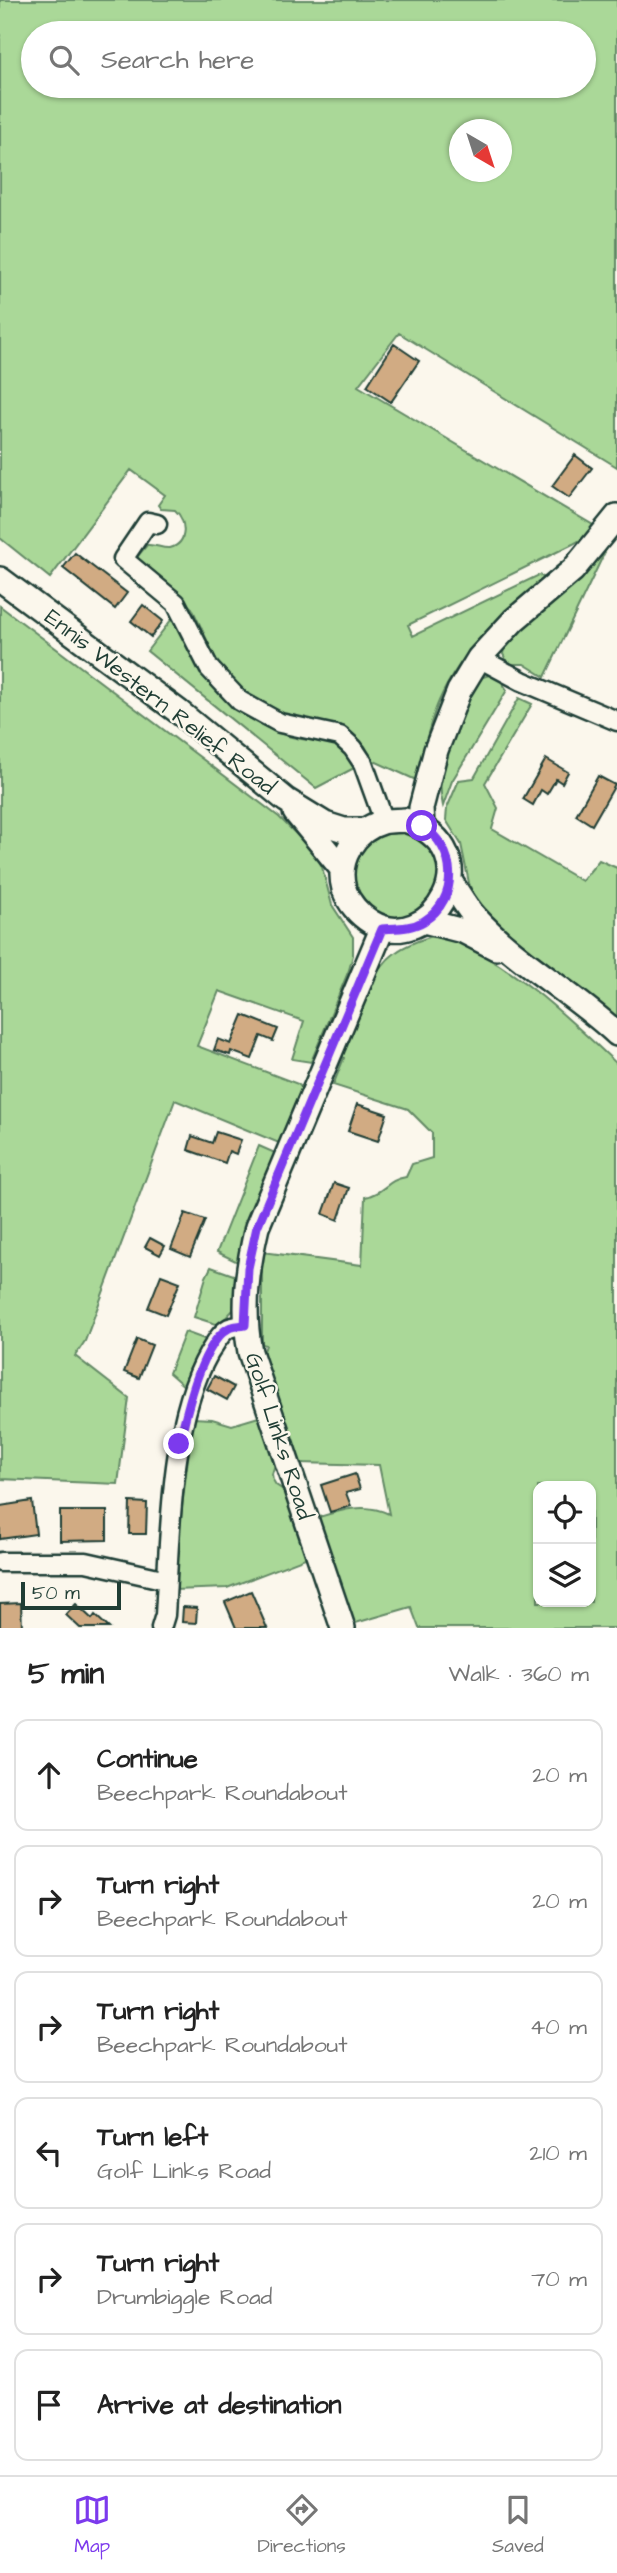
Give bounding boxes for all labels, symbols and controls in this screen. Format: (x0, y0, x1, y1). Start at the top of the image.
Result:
search box (21, 21, 596, 98)
icon: search (45, 41, 83, 79)
text: Search here (101, 42, 254, 78)
north arrow (449, 119, 512, 182)
street label: Ennis Western Relief Road (38, 601, 283, 803)
route start (406, 810, 437, 841)
street label: Golf Links Road (237, 1348, 321, 1524)
route end (163, 1428, 194, 1459)
map controls (533, 1481, 596, 1607)
button: locate (533, 1481, 596, 1544)
button: layers (533, 1544, 596, 1607)
scale bar (21, 1579, 121, 1611)
text: 50 m (32, 1580, 80, 1607)
text: 5 min (28, 1653, 104, 1695)
text: Walk · 360 m (449, 1658, 589, 1690)
text: Continue (97, 1741, 198, 1777)
icon: ahead (30, 1756, 68, 1794)
text: 20 m (532, 1759, 587, 1791)
text: Beechpark Roundabout (97, 1777, 348, 1809)
text: Turn right (97, 1867, 219, 1903)
icon: right (30, 1882, 68, 1920)
text: 20 m (532, 1885, 587, 1917)
text: Beechpark Roundabout (97, 1903, 348, 1935)
text: Turn right (97, 1993, 219, 2029)
icon: right (30, 2008, 68, 2046)
text: 40 m (530, 2011, 587, 2043)
text: Beechpark Roundabout (97, 2029, 348, 2061)
text: Turn left (97, 2119, 208, 2155)
icon: left (30, 2134, 68, 2172)
text: 210 m (529, 2137, 587, 2169)
text: Golf Links Road (97, 2155, 271, 2187)
text: Turn right (97, 2245, 219, 2281)
icon: right (30, 2260, 68, 2298)
text: 70 m (531, 2263, 587, 2295)
text: Drumbiggle Road (97, 2281, 272, 2313)
icon: arrive (30, 2386, 68, 2424)
text: Arrive at destination (97, 2387, 342, 2423)
tab: Map (73, 2491, 111, 2560)
tab: Directions (257, 2491, 346, 2560)
tab: Saved (492, 2491, 544, 2560)

